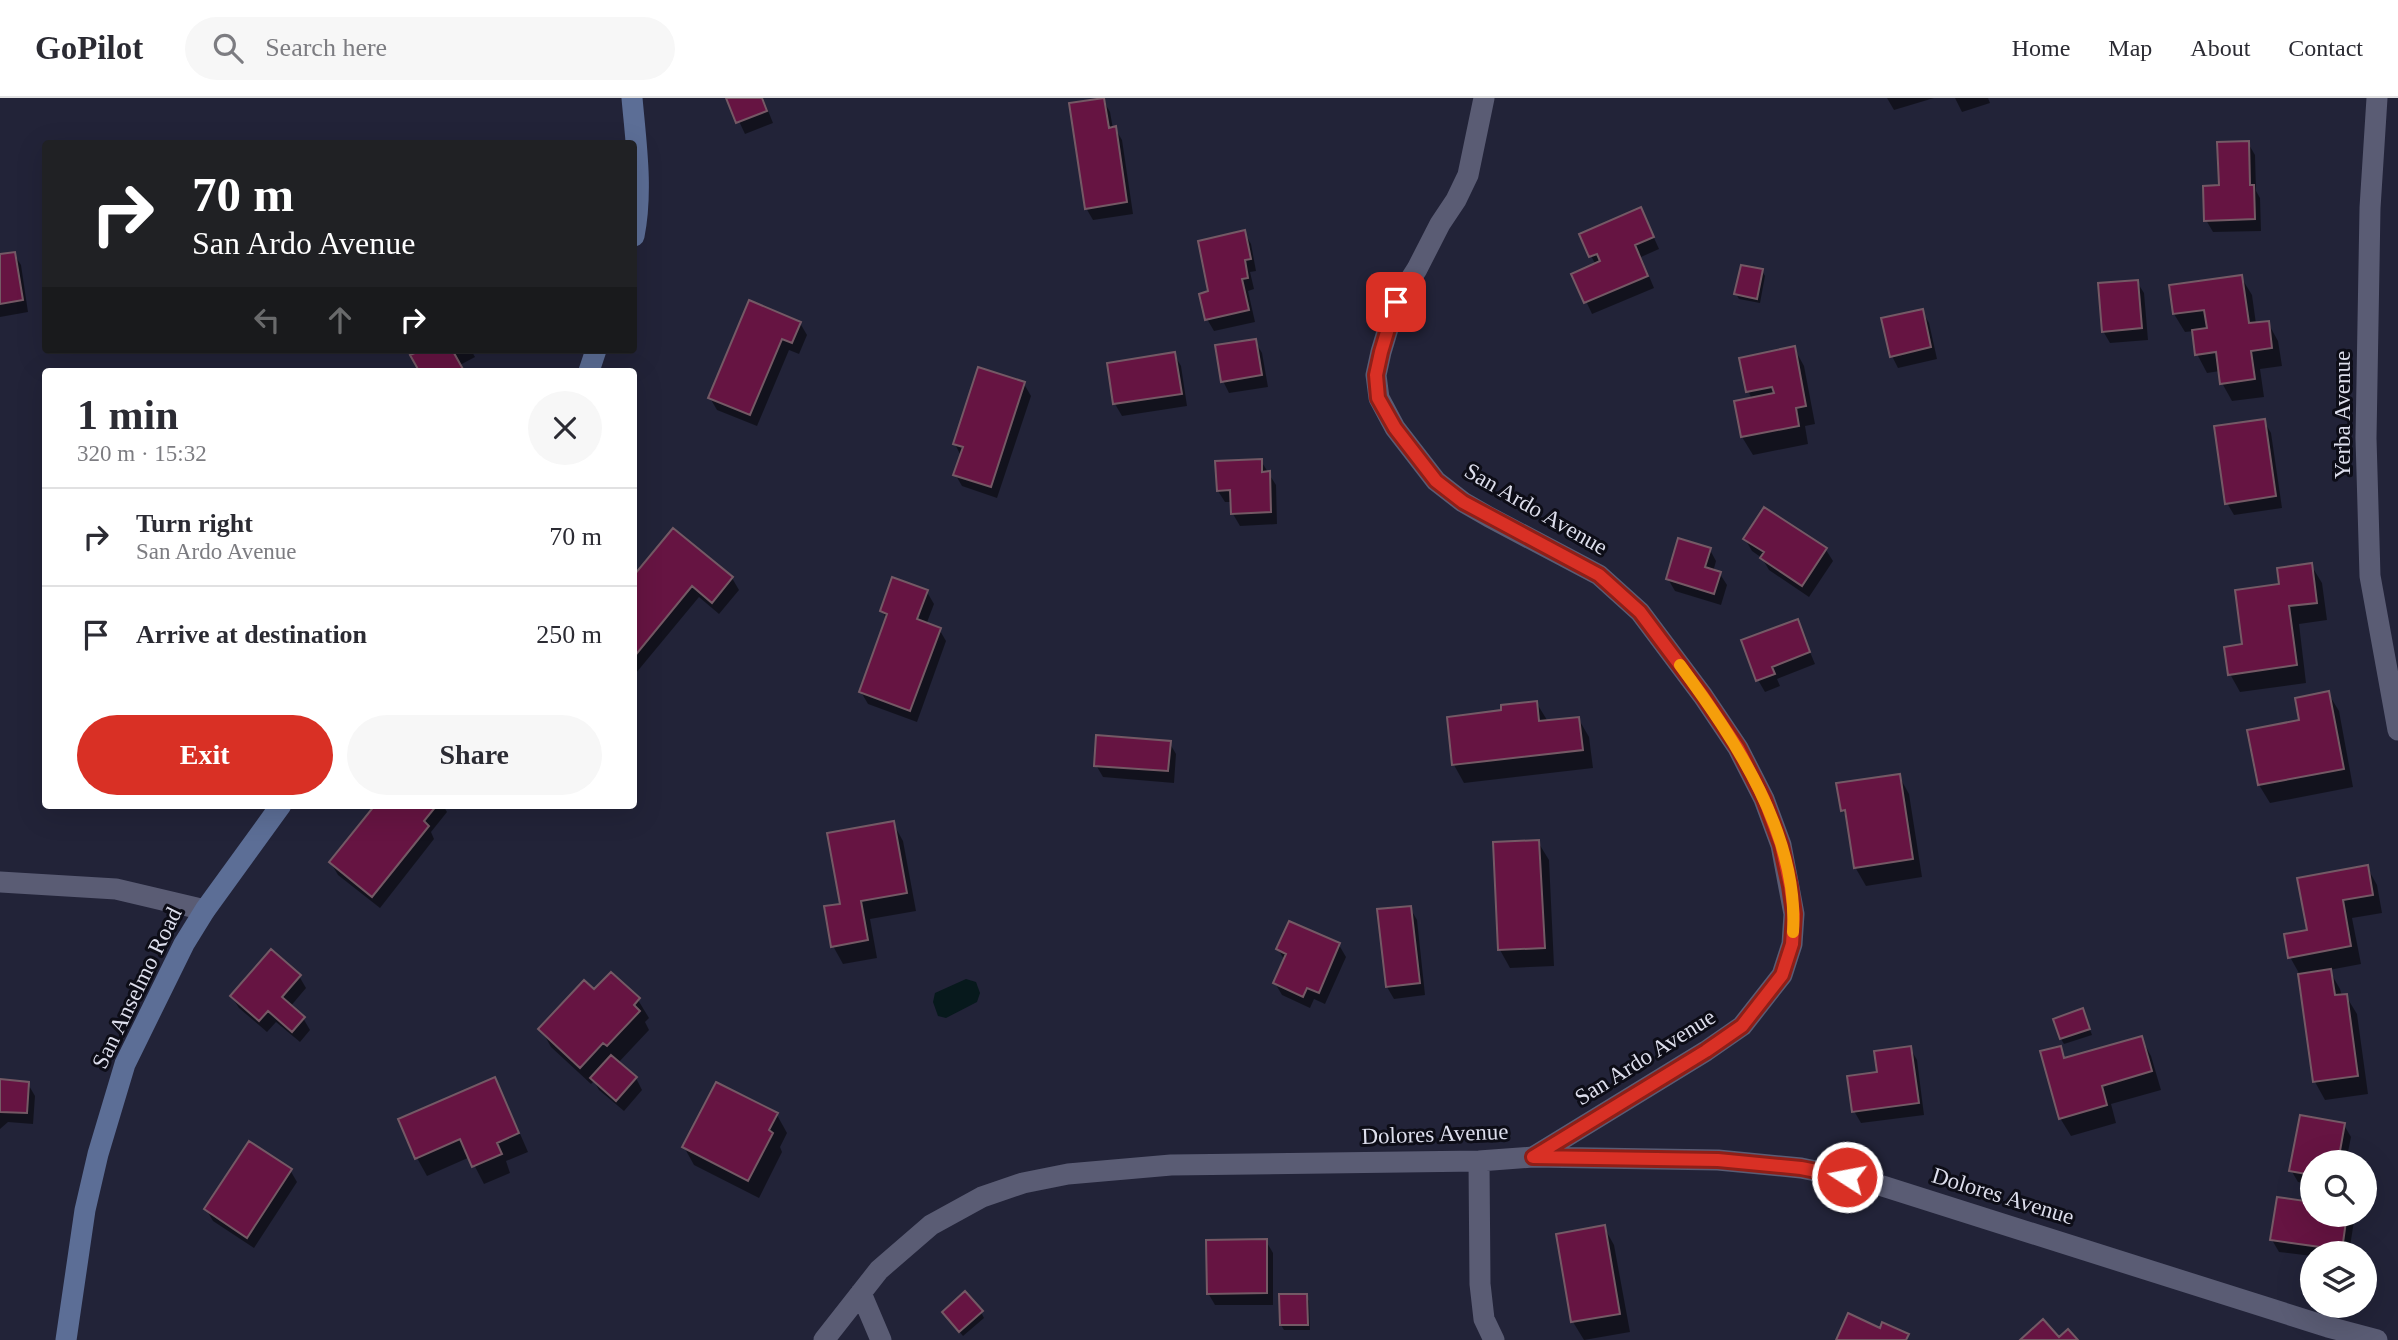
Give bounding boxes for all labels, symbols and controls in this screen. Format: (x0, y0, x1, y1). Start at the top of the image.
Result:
search box (185, 17, 675, 80)
icon: search (209, 29, 247, 67)
text: GoPilot (35, 30, 143, 66)
text: Search here (265, 33, 387, 62)
text: Home (2012, 35, 2070, 61)
text: Map (2108, 35, 2152, 61)
text: About (2190, 35, 2250, 61)
text: Contact (2288, 35, 2363, 61)
text: 70 m (192, 167, 294, 222)
icon: right (77, 168, 168, 259)
text: San Ardo Avenue (192, 225, 415, 261)
pin (1366, 272, 1426, 332)
icon: arrive (1377, 283, 1415, 321)
icon: left (248, 301, 286, 339)
icon: ahead (321, 301, 359, 339)
icon: right (394, 301, 432, 339)
street label: Yerba Avenue (2330, 351, 2355, 479)
button: close (528, 391, 602, 465)
text: 1 min (77, 392, 179, 438)
text: 320 m · 15:32 (77, 441, 207, 466)
street label: San Ardo Avenue (1460, 458, 1612, 560)
text: Turn right (136, 509, 253, 538)
icon: right (77, 518, 115, 556)
text: 70 m (549, 522, 602, 551)
text: San Ardo Avenue (136, 539, 297, 564)
icon: arrive (77, 616, 115, 654)
text: Arrive at destination (136, 620, 367, 649)
text: 250 m (536, 620, 602, 649)
button: Exit (77, 715, 333, 795)
button: Share (347, 715, 602, 795)
street label: San Anselmo Road (87, 903, 187, 1073)
street label: San Ardo Avenue (1570, 1004, 1720, 1110)
street label: Dolores Avenue (1361, 1119, 1509, 1149)
position arrow (1810, 1140, 1884, 1214)
map controls (2300, 1150, 2377, 1318)
button: search (2300, 1150, 2377, 1227)
street label: Dolores Avenue (1929, 1163, 2077, 1229)
button: layers (2300, 1241, 2377, 1318)

